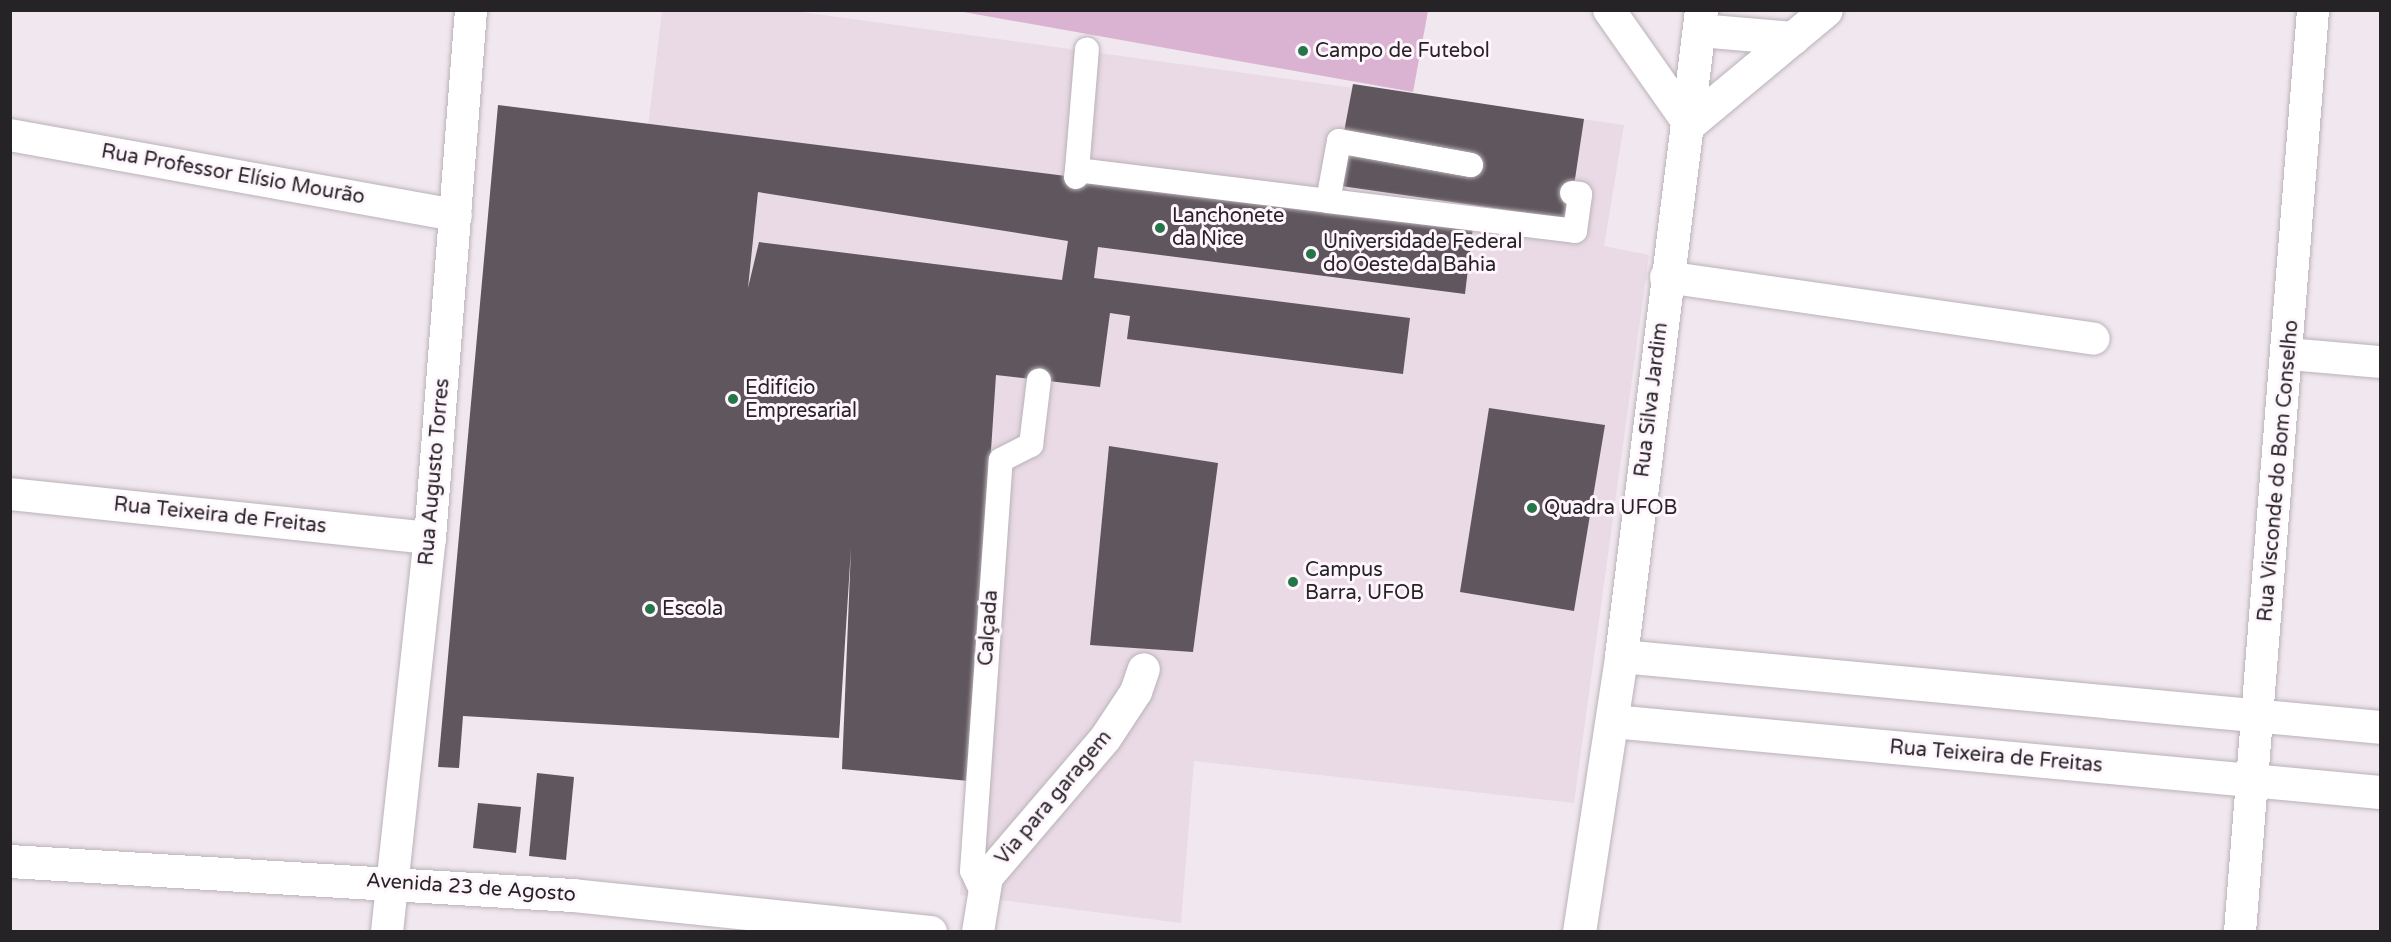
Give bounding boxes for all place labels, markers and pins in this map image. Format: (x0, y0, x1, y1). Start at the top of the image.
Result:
place label: Campo de Futebol (1315, 39, 1490, 63)
marker: Campo de Futebol (1296, 44, 1310, 58)
place label: Lanchonete da Nice (1172, 204, 1284, 251)
marker: Lanchonete da Nice (1153, 221, 1167, 235)
place label: Universidade Federal do Oeste da Bahia (1323, 231, 1522, 278)
marker: Universidade Federal do Oeste da Bahia (1304, 247, 1318, 261)
place label: Edifício Empresarial (745, 376, 857, 423)
marker: Edifício Empresarial (726, 392, 740, 406)
place label: Quadra UFOB (1544, 496, 1677, 520)
marker: Quadra UFOB (1525, 501, 1539, 515)
place label: Campus Barra, UFOB (1305, 558, 1424, 605)
marker: Campus Barra, UFOB (1286, 575, 1300, 589)
place label: Escola (662, 597, 723, 621)
marker: Escola (643, 602, 657, 616)

